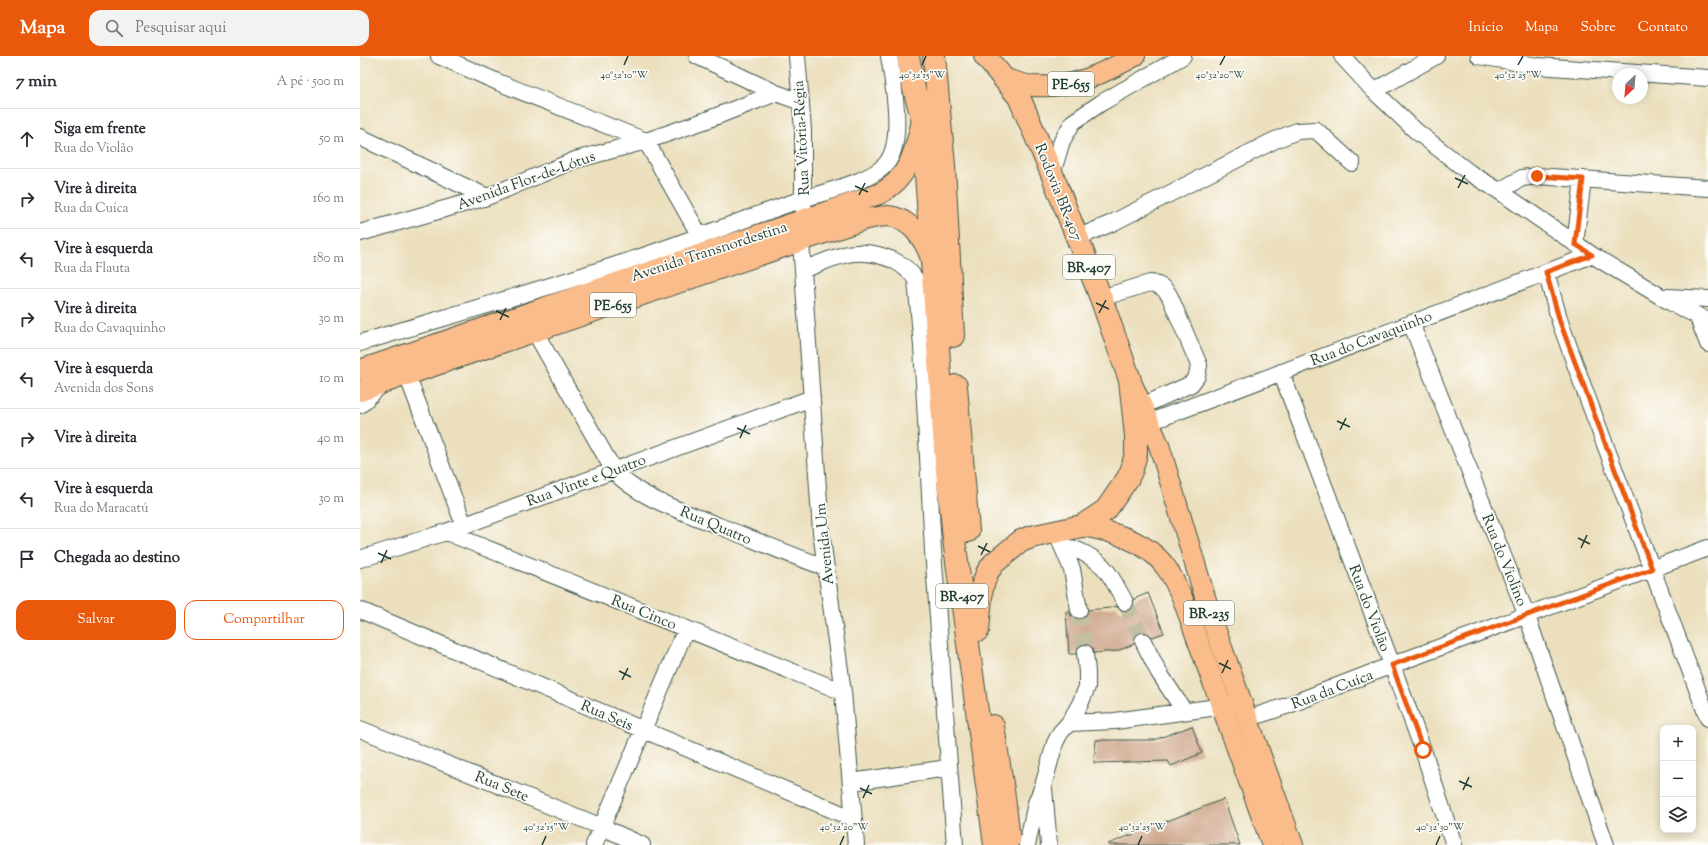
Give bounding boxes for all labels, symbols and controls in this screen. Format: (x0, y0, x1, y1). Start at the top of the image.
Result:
search box (89, 10, 369, 46)
text: Mapa (20, 15, 65, 42)
icon: search (103, 17, 125, 39)
text: Pesquisar aqui (135, 18, 226, 39)
text: Início (1468, 18, 1503, 38)
text: Mapa (1525, 18, 1558, 38)
text: Sobre (1580, 18, 1616, 38)
text: Contato (1638, 18, 1688, 38)
text: 40°32'10"W (600, 68, 648, 83)
text: 40°32'15"W (899, 68, 945, 83)
text: 40°32'20"W (1196, 68, 1244, 83)
text: 40°32'25"W (1494, 68, 1542, 83)
north arrow (1612, 68, 1648, 104)
text: 7 min (16, 70, 57, 94)
road number: PE-655 (1048, 72, 1094, 96)
text: A pé · 500 m (277, 73, 344, 91)
street label: Rua Vitória-Régia (789, 80, 816, 196)
text: Siga em frente (54, 119, 146, 140)
icon: ahead (16, 128, 38, 150)
text: 50 m (319, 130, 344, 148)
text: Rua do Violão (54, 140, 133, 158)
street label: Rodovia BR-407 (1028, 140, 1087, 245)
street label: Avenida Flor-de-Lótus (454, 147, 599, 216)
route end (1528, 167, 1546, 185)
text: Vire à direita (54, 179, 137, 200)
icon: right (16, 188, 38, 210)
text: 160 m (313, 190, 344, 208)
text: Rua da Cuíca (54, 200, 129, 218)
street label: Avenida Transnordestina (629, 217, 790, 288)
text: Vire à esquerda (54, 239, 153, 260)
icon: left (16, 248, 38, 270)
text: 180 m (313, 250, 344, 268)
road number: BR-407 (1063, 255, 1115, 279)
text: Rua da Flauta (54, 260, 130, 278)
road number: PE-655 (590, 293, 636, 317)
text: Vire à direita (54, 299, 137, 320)
street label: Rua do Cavaquinho (1308, 307, 1435, 372)
icon: right (16, 308, 38, 330)
text: 30 m (318, 310, 344, 328)
text: Rua do Cavaquinho (54, 320, 166, 338)
text: Vire à esquerda (54, 359, 153, 380)
icon: left (16, 368, 38, 390)
text: 10 m (319, 370, 344, 388)
text: Avenida dos Sons (54, 380, 154, 398)
icon: right (16, 428, 38, 450)
text: Vire à direita (54, 428, 137, 449)
text: 40 m (317, 430, 344, 448)
street label: Rua Vinte e Quatro (524, 450, 649, 513)
text: Vire à esquerda (54, 479, 153, 500)
icon: left (16, 488, 38, 510)
text: 30 m (318, 490, 344, 508)
text: Rua do Maracatú (54, 500, 148, 518)
street label: Avenida Um (811, 501, 840, 586)
street label: Rua Quatro (676, 502, 755, 551)
street label: Rua do Violino (1476, 511, 1532, 610)
icon: arrive (16, 548, 38, 570)
text: Chegada ao destino (54, 548, 180, 569)
street label: Rua do Violão (1342, 562, 1395, 655)
road number: BR-407 (936, 584, 988, 608)
street label: Rua Cinco (608, 591, 679, 636)
button: Salvar (16, 600, 176, 640)
button: Compartilhar (184, 600, 344, 640)
road number: BR-235 (1184, 601, 1234, 625)
street label: Rua da Cuíca (1289, 665, 1377, 716)
street label: Rua Seis (577, 696, 636, 737)
map controls (1660, 725, 1696, 833)
button: + (1660, 725, 1696, 761)
route start (1414, 741, 1432, 759)
button: − (1660, 761, 1696, 797)
street label: Rua Sete (471, 767, 532, 808)
button: layers (1660, 797, 1696, 833)
text: 40°32'15"W (523, 820, 569, 835)
text: 40°32'20"W (820, 820, 868, 835)
text: 40°32'25"W (1118, 820, 1166, 835)
text: 40°32'30"W (1416, 820, 1464, 835)

